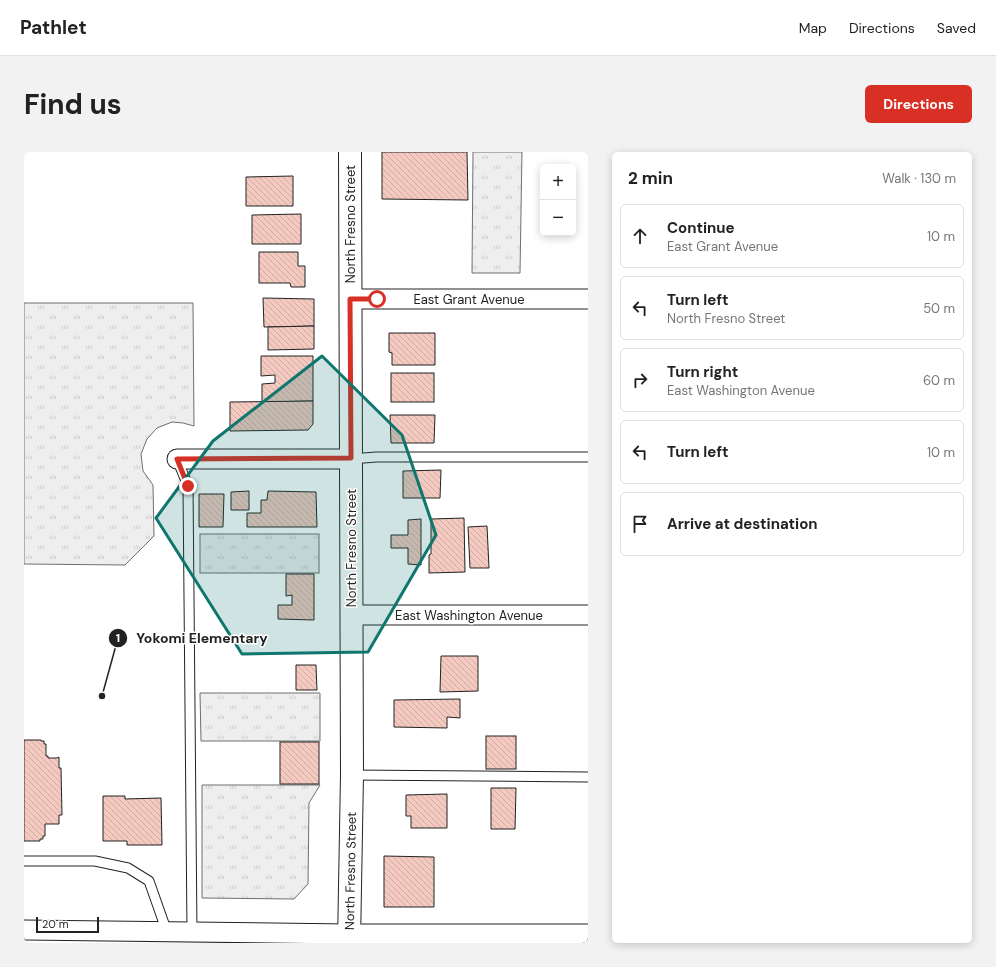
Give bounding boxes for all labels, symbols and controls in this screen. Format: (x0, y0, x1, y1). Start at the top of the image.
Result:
text: Pathlet (20, 15, 87, 40)
text: Map (799, 19, 827, 37)
text: Directions (849, 19, 915, 37)
text: Saved (937, 19, 976, 37)
button: Directions (865, 85, 972, 123)
text: Find us (24, 86, 122, 123)
map controls (540, 164, 576, 236)
button: + (540, 164, 576, 200)
street label: North Fresno Street (342, 165, 359, 283)
text: 2 min (628, 167, 673, 189)
text: Walk · 130 m (882, 170, 956, 187)
button: − (540, 200, 576, 236)
text: Continue (667, 218, 735, 238)
icon: ahead (629, 225, 651, 247)
text: 10 m (927, 228, 955, 245)
text: East Grant Avenue (667, 238, 778, 255)
route start (368, 290, 386, 308)
text: Turn left (667, 290, 728, 310)
street label: East Grant Avenue (413, 291, 525, 308)
icon: left (629, 297, 651, 319)
text: 50 m (923, 300, 955, 317)
text: North Fresno Street (667, 310, 785, 327)
text: Turn right (667, 362, 738, 382)
icon: right (629, 369, 651, 391)
text: 60 m (923, 372, 955, 389)
text: East Washington Avenue (667, 382, 815, 399)
icon: left (629, 441, 651, 463)
text: Turn left (667, 442, 728, 462)
text: 10 m (927, 444, 955, 461)
route end (179, 477, 197, 495)
street label: North Fresno Street (343, 489, 360, 607)
icon: arrive (629, 513, 651, 535)
text: Arrive at destination (667, 514, 818, 534)
street label: East Washington Avenue (395, 607, 543, 624)
callout: Yokomi Elementary (108, 625, 275, 651)
text: Yokomi Elementary (136, 629, 268, 647)
text: 1 (116, 630, 120, 646)
street label: North Fresno Street (341, 812, 360, 930)
scale bar (36, 915, 99, 934)
text: 20 m (42, 917, 68, 931)

